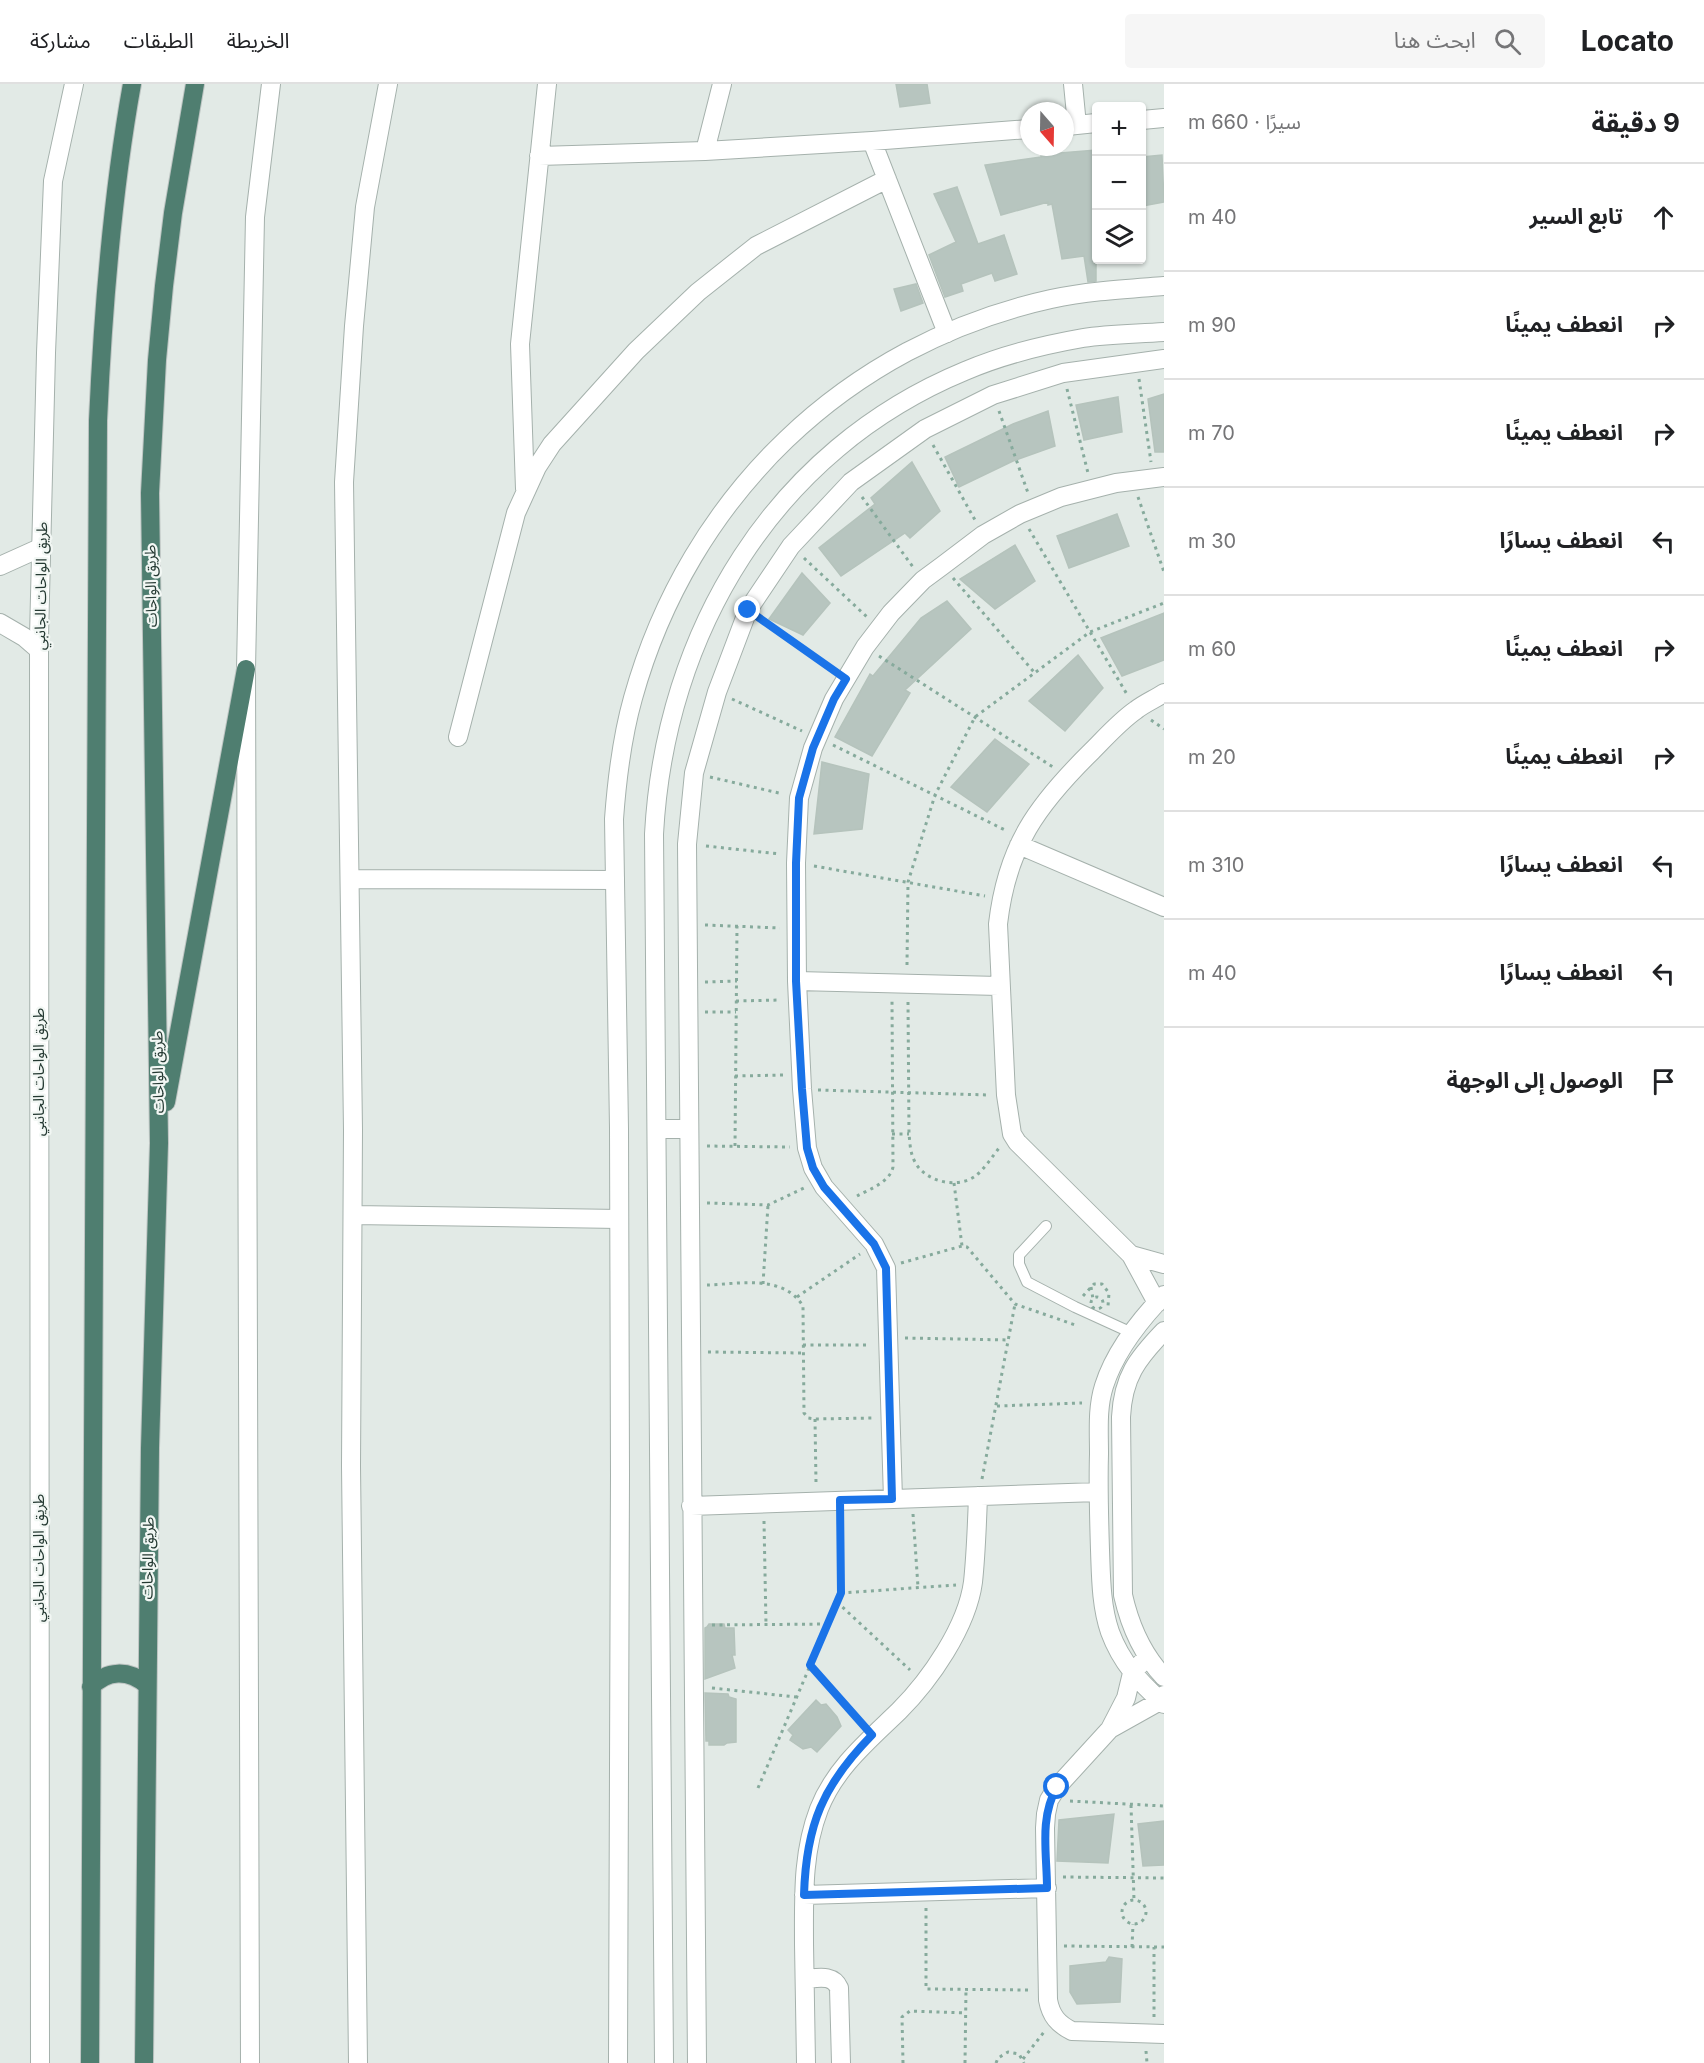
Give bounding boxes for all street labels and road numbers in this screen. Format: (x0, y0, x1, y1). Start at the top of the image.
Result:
street label: طريق الواحات الجانبي (30, 522, 54, 650)
street label: طريق الواحات (140, 544, 162, 628)
street label: طريق الواحات الجانبي (29, 1008, 50, 1136)
street label: طريق الواحات (147, 1030, 169, 1114)
street label: طريق الواحات الجانبي (29, 1494, 50, 1622)
street label: طريق الواحات (137, 1516, 159, 1600)

